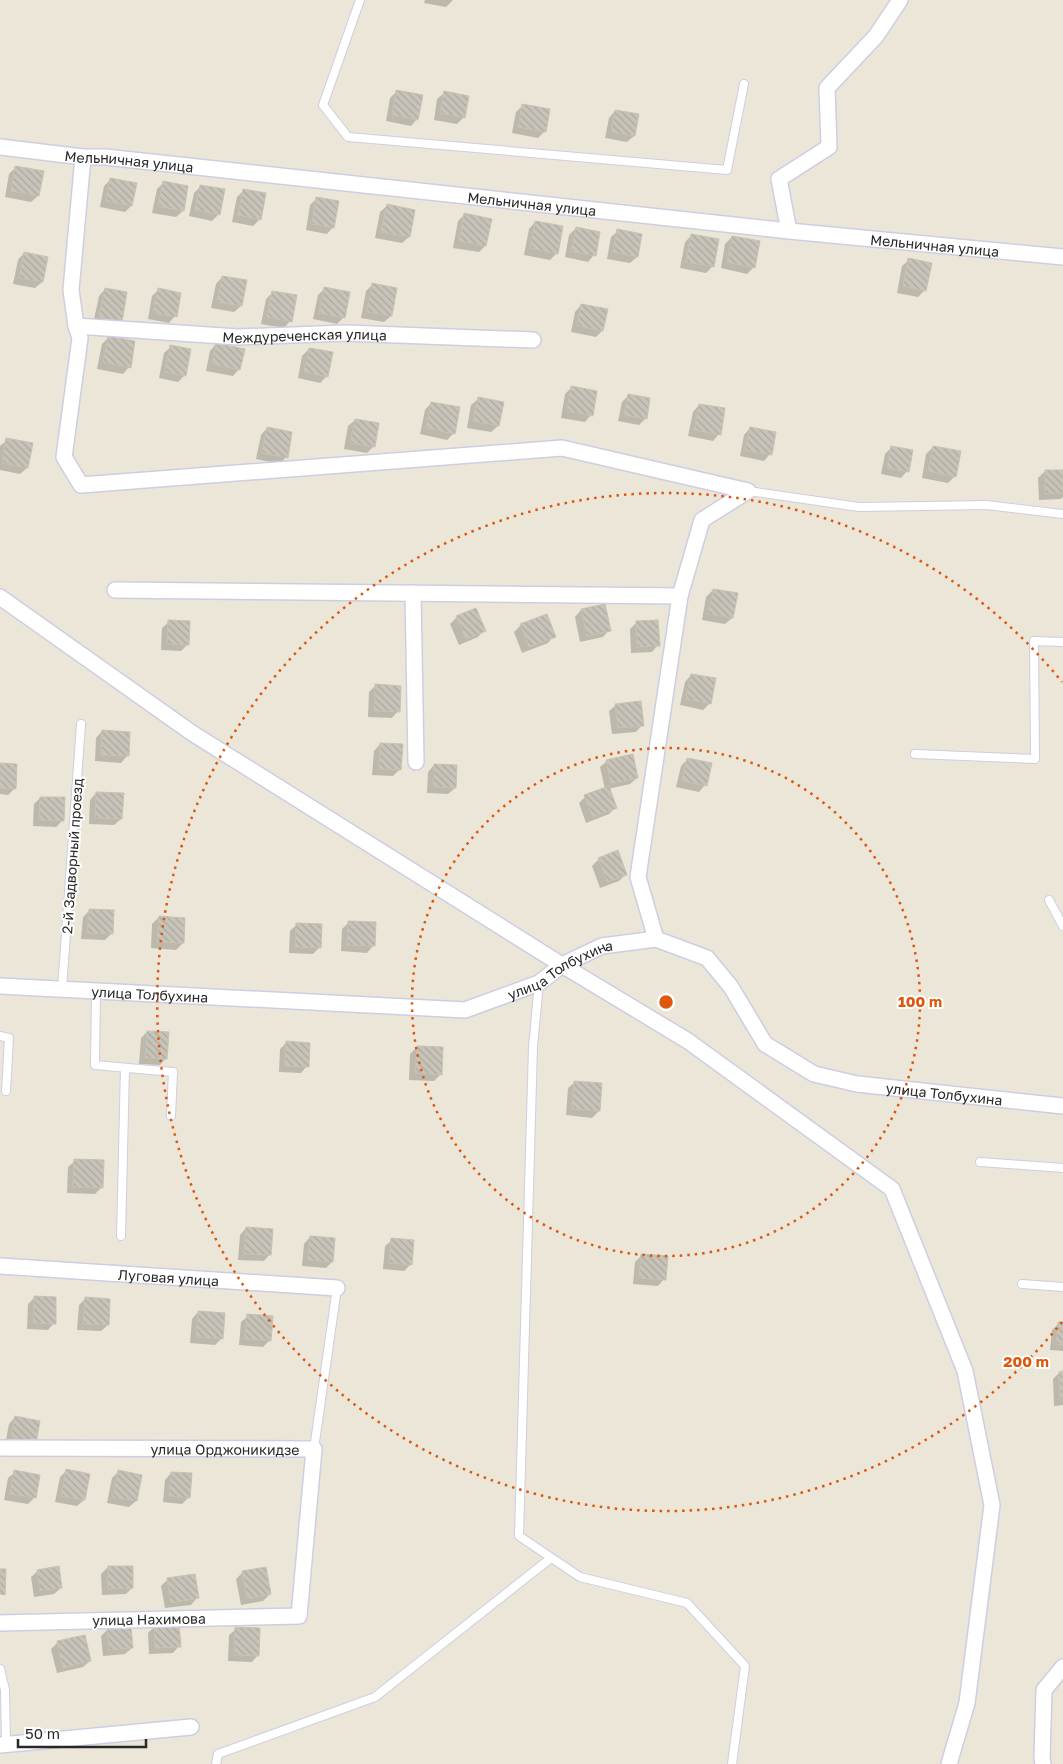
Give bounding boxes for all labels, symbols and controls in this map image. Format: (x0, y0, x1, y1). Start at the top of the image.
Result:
street label: Мельничная улица (64, 146, 195, 175)
street label: Мельничная улица (467, 188, 597, 219)
street label: Мельничная улица (869, 230, 1000, 259)
street label: Междуреченская улица (222, 324, 387, 346)
street label: 2-й Задворный проезд (58, 777, 86, 934)
street label: улица Толбухина (505, 936, 614, 1002)
street label: улица Толбухина (91, 982, 209, 1005)
text: 100 m (898, 992, 942, 1010)
centre of rings (657, 993, 675, 1011)
street label: улица Толбухина (885, 1079, 1003, 1108)
street label: Луговая улица (118, 1265, 220, 1289)
text: 200 m (1003, 1352, 1049, 1370)
street label: улица Орджоникидзе (150, 1440, 300, 1457)
street label: улица Нахимова (92, 1610, 206, 1628)
scale bar (18, 1716, 145, 1748)
text: 50 m (25, 1724, 60, 1742)

